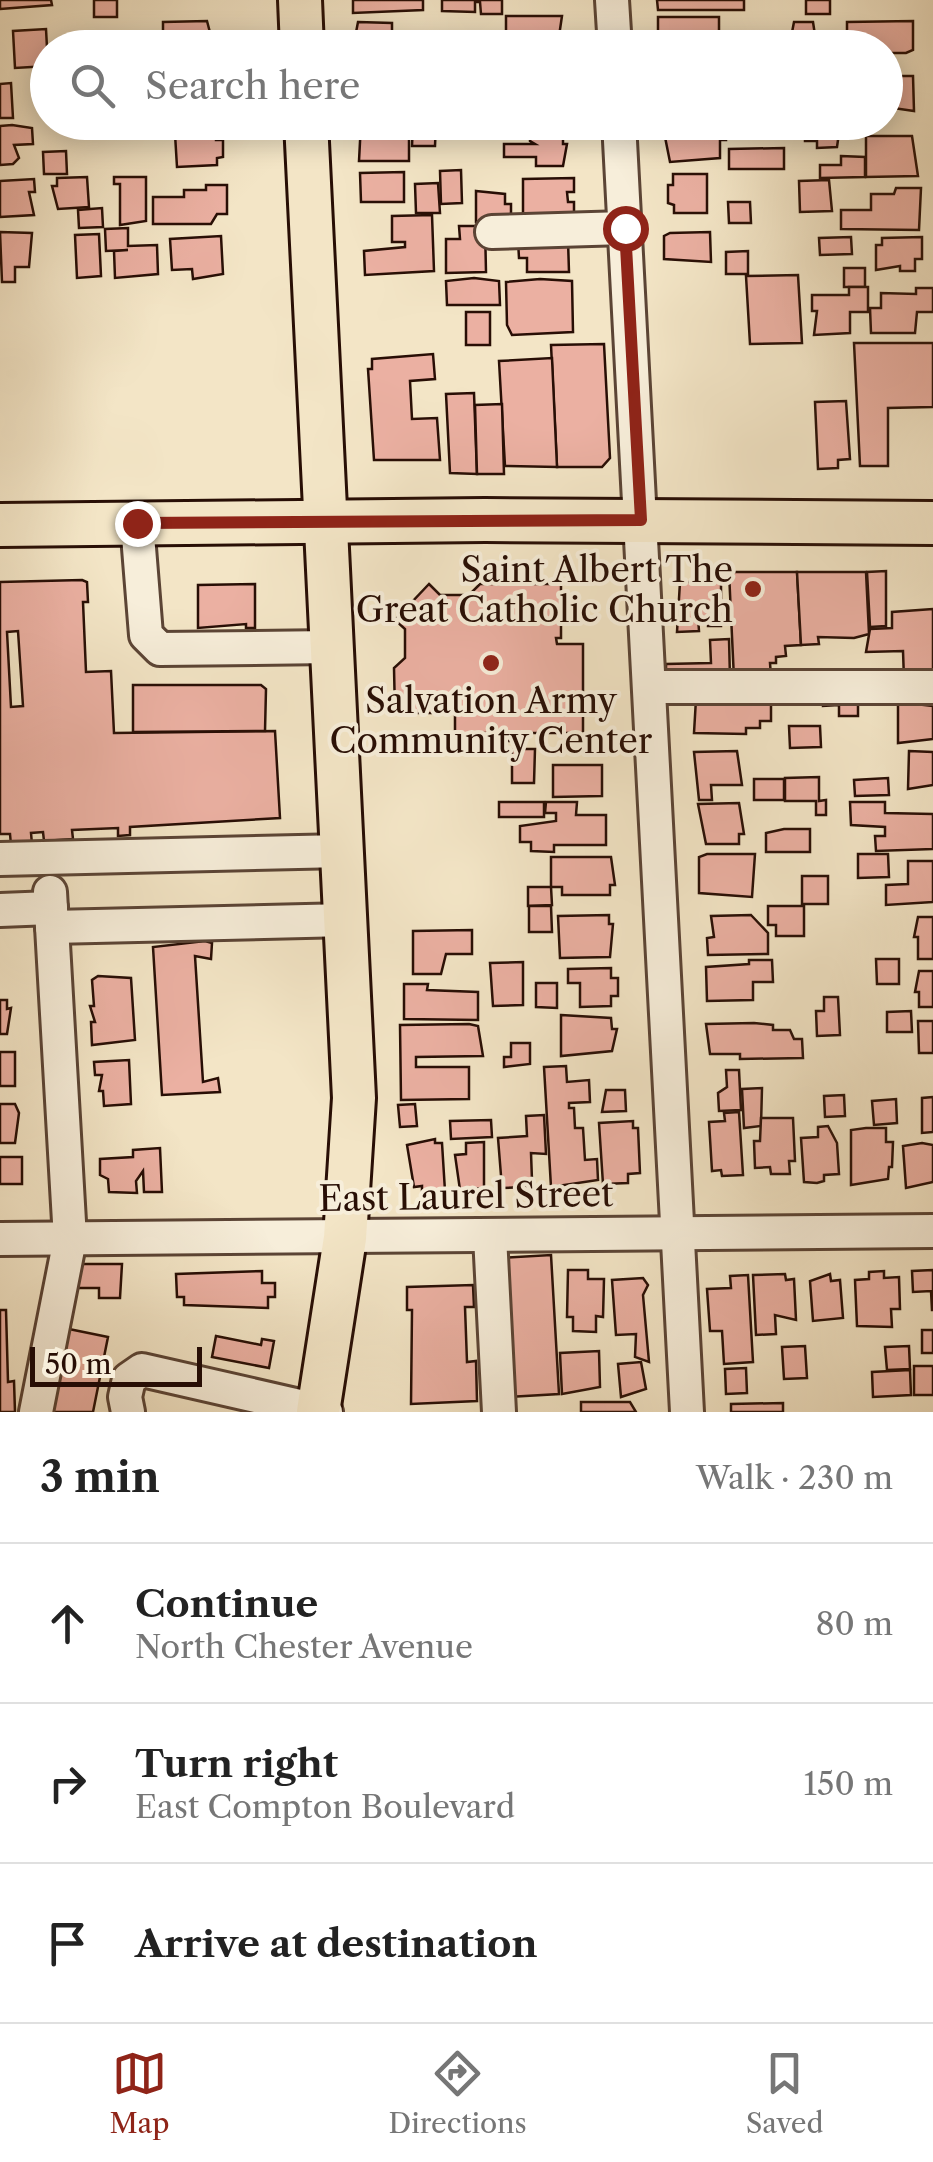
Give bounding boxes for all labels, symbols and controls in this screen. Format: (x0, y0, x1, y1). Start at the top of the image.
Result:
search box (30, 30, 903, 140)
icon: search (65, 58, 120, 113)
text: Search here (145, 62, 360, 109)
route start (603, 206, 649, 252)
route end (115, 501, 161, 547)
place label: Saint Albert The Great Catholic Church (356, 548, 733, 631)
marker: Saint Albert The Great Catholic Church (742, 578, 764, 600)
marker: Salvation Army Community Center (480, 652, 502, 674)
place label: Salvation Army Community Center (329, 679, 653, 762)
street label: East Laurel Street (318, 1172, 615, 1220)
scale bar (30, 1342, 202, 1386)
text: 50 m (45, 1347, 112, 1381)
text: 3 min (40, 1451, 160, 1503)
text: Walk · 230 m (696, 1458, 893, 1497)
text: Continue (135, 1580, 318, 1627)
icon: ahead (40, 1596, 95, 1651)
text: 80 m (815, 1604, 893, 1643)
text: North Chester Avenue (135, 1627, 473, 1666)
text: Turn right (135, 1740, 338, 1787)
icon: right (40, 1756, 95, 1811)
text: 150 m (804, 1764, 893, 1803)
text: East Compton Boulevard (135, 1787, 515, 1826)
icon: arrive (40, 1916, 95, 1971)
text: Arrive at destination (135, 1920, 538, 1967)
tab: Map (109, 2046, 170, 2140)
tab: Directions (388, 2046, 527, 2140)
tab: Saved (746, 2046, 824, 2140)

